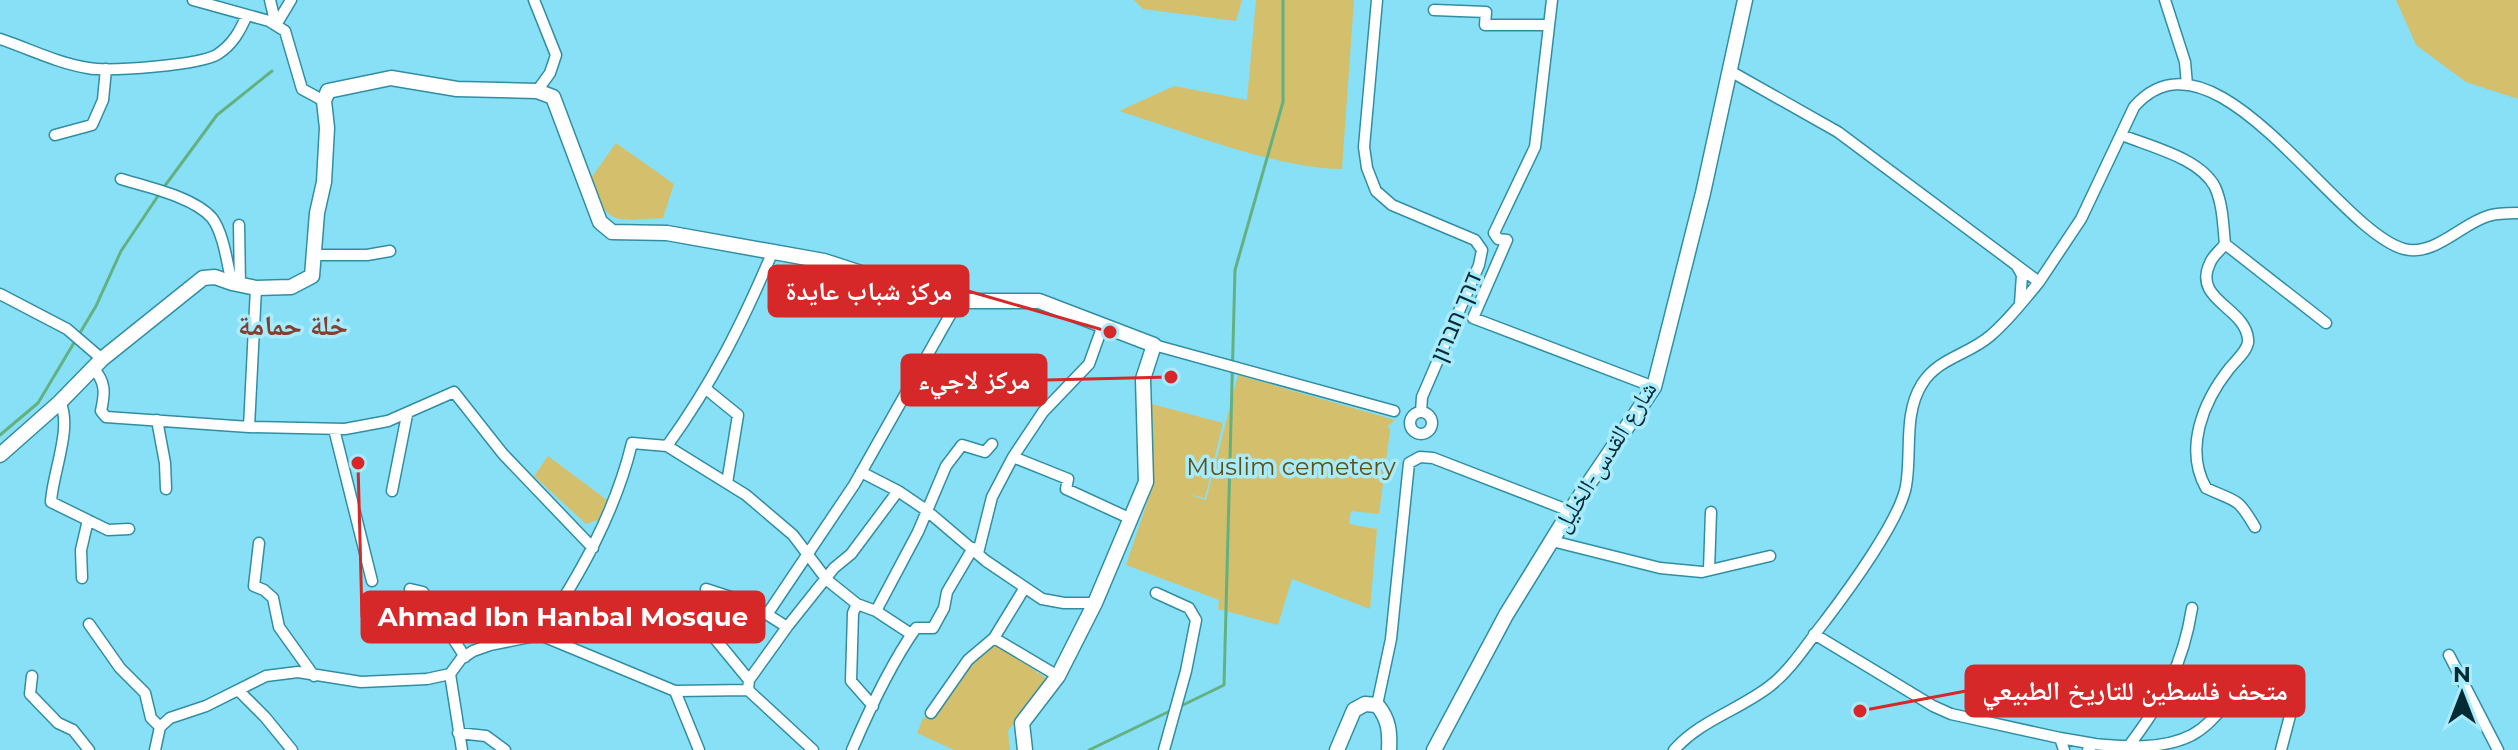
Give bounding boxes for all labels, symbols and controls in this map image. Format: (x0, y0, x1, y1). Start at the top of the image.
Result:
callout: مركز شباب عايدة (769, 266, 968, 316)
street label: דרך חברון (1424, 267, 1488, 366)
text: مركز شباب عايدة (786, 275, 952, 307)
district label: خلة حمامة (238, 308, 348, 342)
callout: مركز لاجيء (902, 355, 1046, 405)
text: مركز لاجيء (918, 364, 1030, 400)
street label: شارع القدس-الخليل (1547, 376, 1663, 538)
park label: Muslim cemetery (1186, 452, 1396, 481)
callout: Ahmad Ibn Hanbal Mosque (362, 592, 764, 642)
text: Ahmad Ibn Hanbal Mosque (377, 601, 748, 633)
north arrow (2422, 654, 2502, 734)
text: N (2453, 661, 2471, 688)
callout: متحف فلسطين للتاريخ الطبيعي (1966, 666, 2304, 716)
text: متحف فلسطين للتاريخ الطبيعي (1982, 675, 2288, 711)

